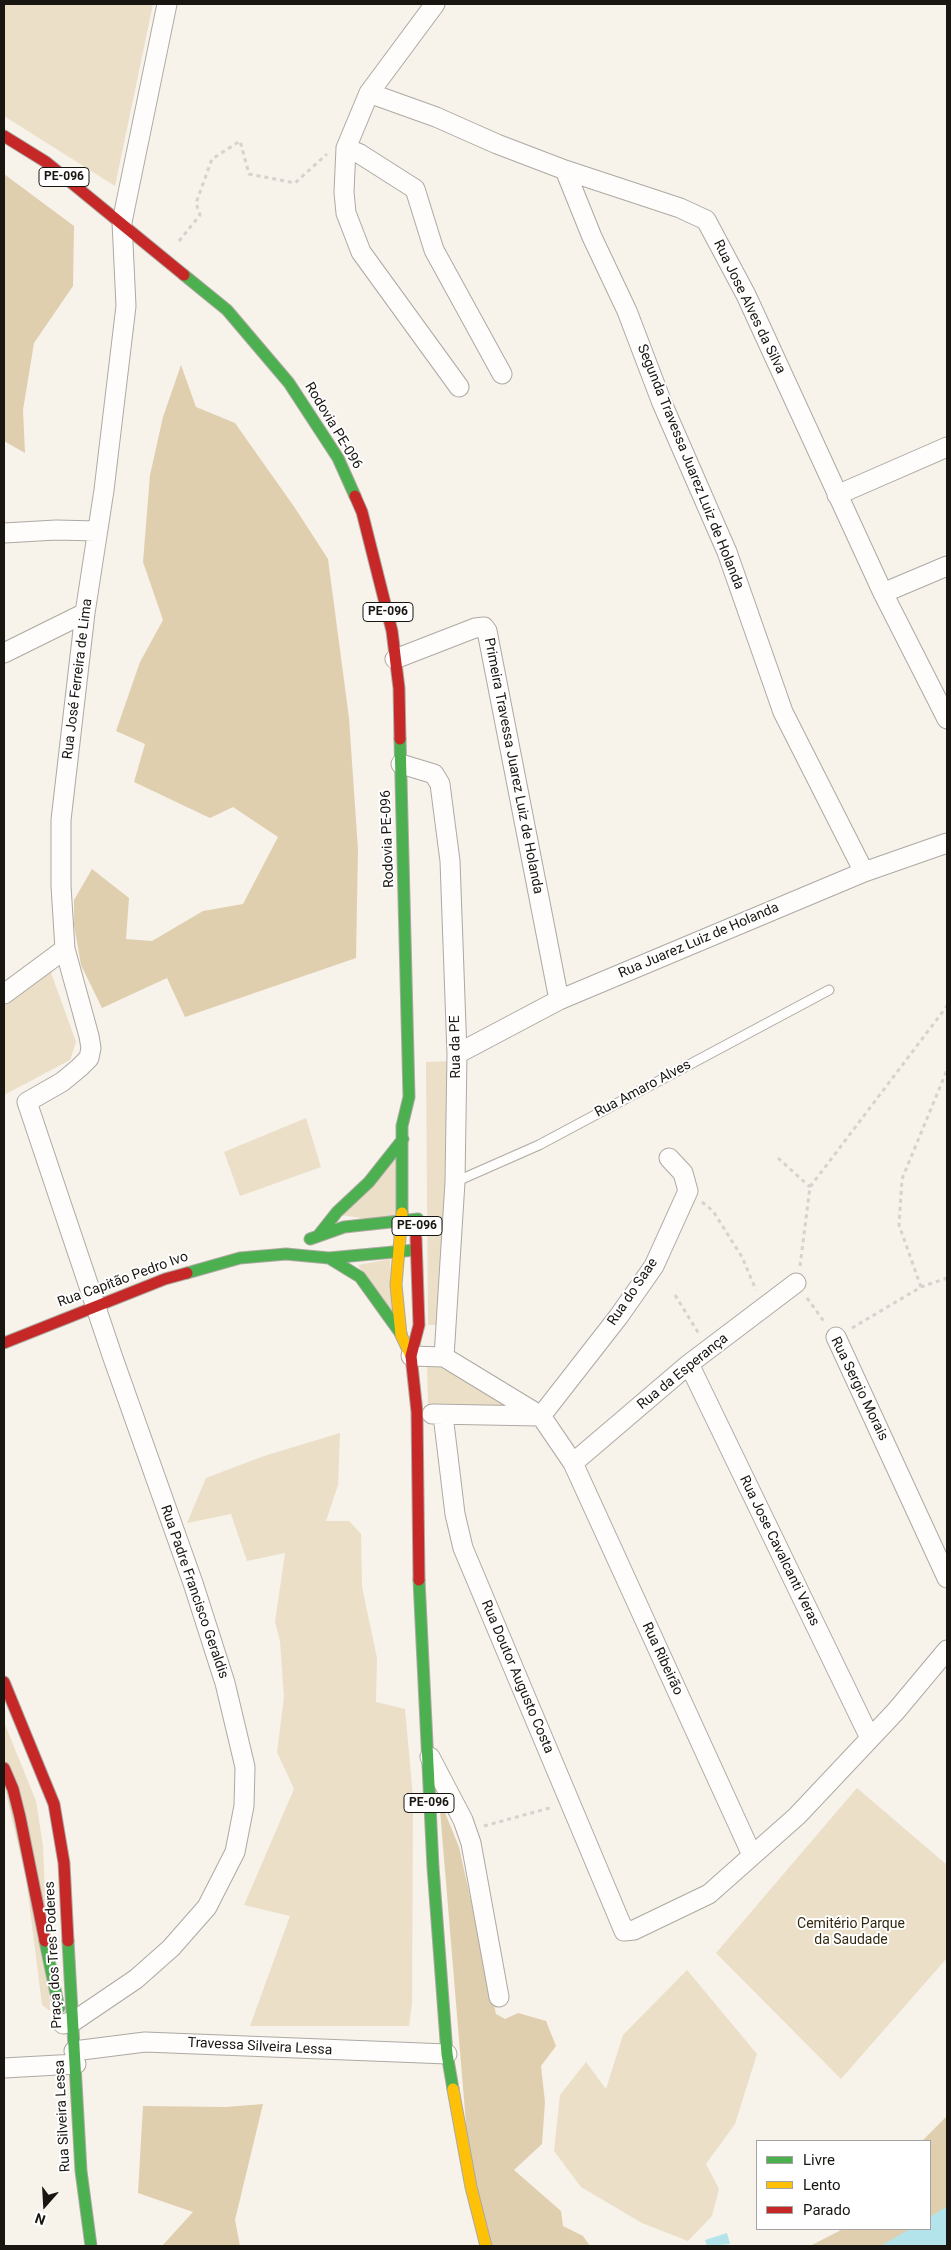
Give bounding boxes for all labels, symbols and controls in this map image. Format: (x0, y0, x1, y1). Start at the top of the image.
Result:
road number: PE-096 (39, 168, 89, 186)
street label: Rua Jose Alves da Silva (709, 237, 789, 377)
street label: Segunda Travessa Juarez Luiz de Holanda (633, 342, 747, 592)
street label: Rodovia PE-096 (301, 380, 365, 472)
street label: Rua José Ferreira de Lima (60, 598, 96, 760)
road number: PE-096 (363, 602, 413, 622)
street label: Primeira Travessa Juarez Luiz de Holanda (480, 637, 546, 895)
street label: Rodovia PE-096 (378, 790, 398, 888)
street label: Rua Juarez Luiz de Holanda (616, 900, 782, 982)
street label: Rua da PE (447, 1015, 465, 1079)
street label: Rua Amaro Alves (592, 1057, 694, 1121)
road number: PE-096 (392, 1216, 442, 1236)
street label: Rua Capitão Pedro Ivo (55, 1249, 191, 1311)
street label: Rua do Saae (604, 1255, 662, 1329)
street label: Rua da Esperança (634, 1330, 732, 1414)
street label: Rua Sergio Morais (827, 1334, 891, 1444)
street label: Rua Jose Cavalcanti Veras (735, 1473, 823, 1629)
street label: Rua Padre Francisco Geraldis (156, 1503, 232, 1681)
street label: Rua Doutor Augusto Costa (477, 1598, 557, 1756)
street label: Rua Ribeirão (638, 1620, 686, 1698)
road number: PE-096 (404, 1794, 454, 1812)
street label: Praça dos Tres Poderes (42, 1881, 66, 2029)
park label: Cemitério Parque da Saudade (797, 1916, 905, 1948)
street label: Travessa Silveira Lessa (187, 2035, 333, 2059)
street label: Rua Silveira Lessa (52, 2059, 74, 2173)
legend (756, 2140, 931, 2230)
text: Livre (803, 2151, 835, 2169)
text: Lento (803, 2176, 841, 2194)
north arrow (20, 2180, 70, 2230)
text: Parado (803, 2201, 851, 2219)
text: N (33, 2210, 47, 2228)

